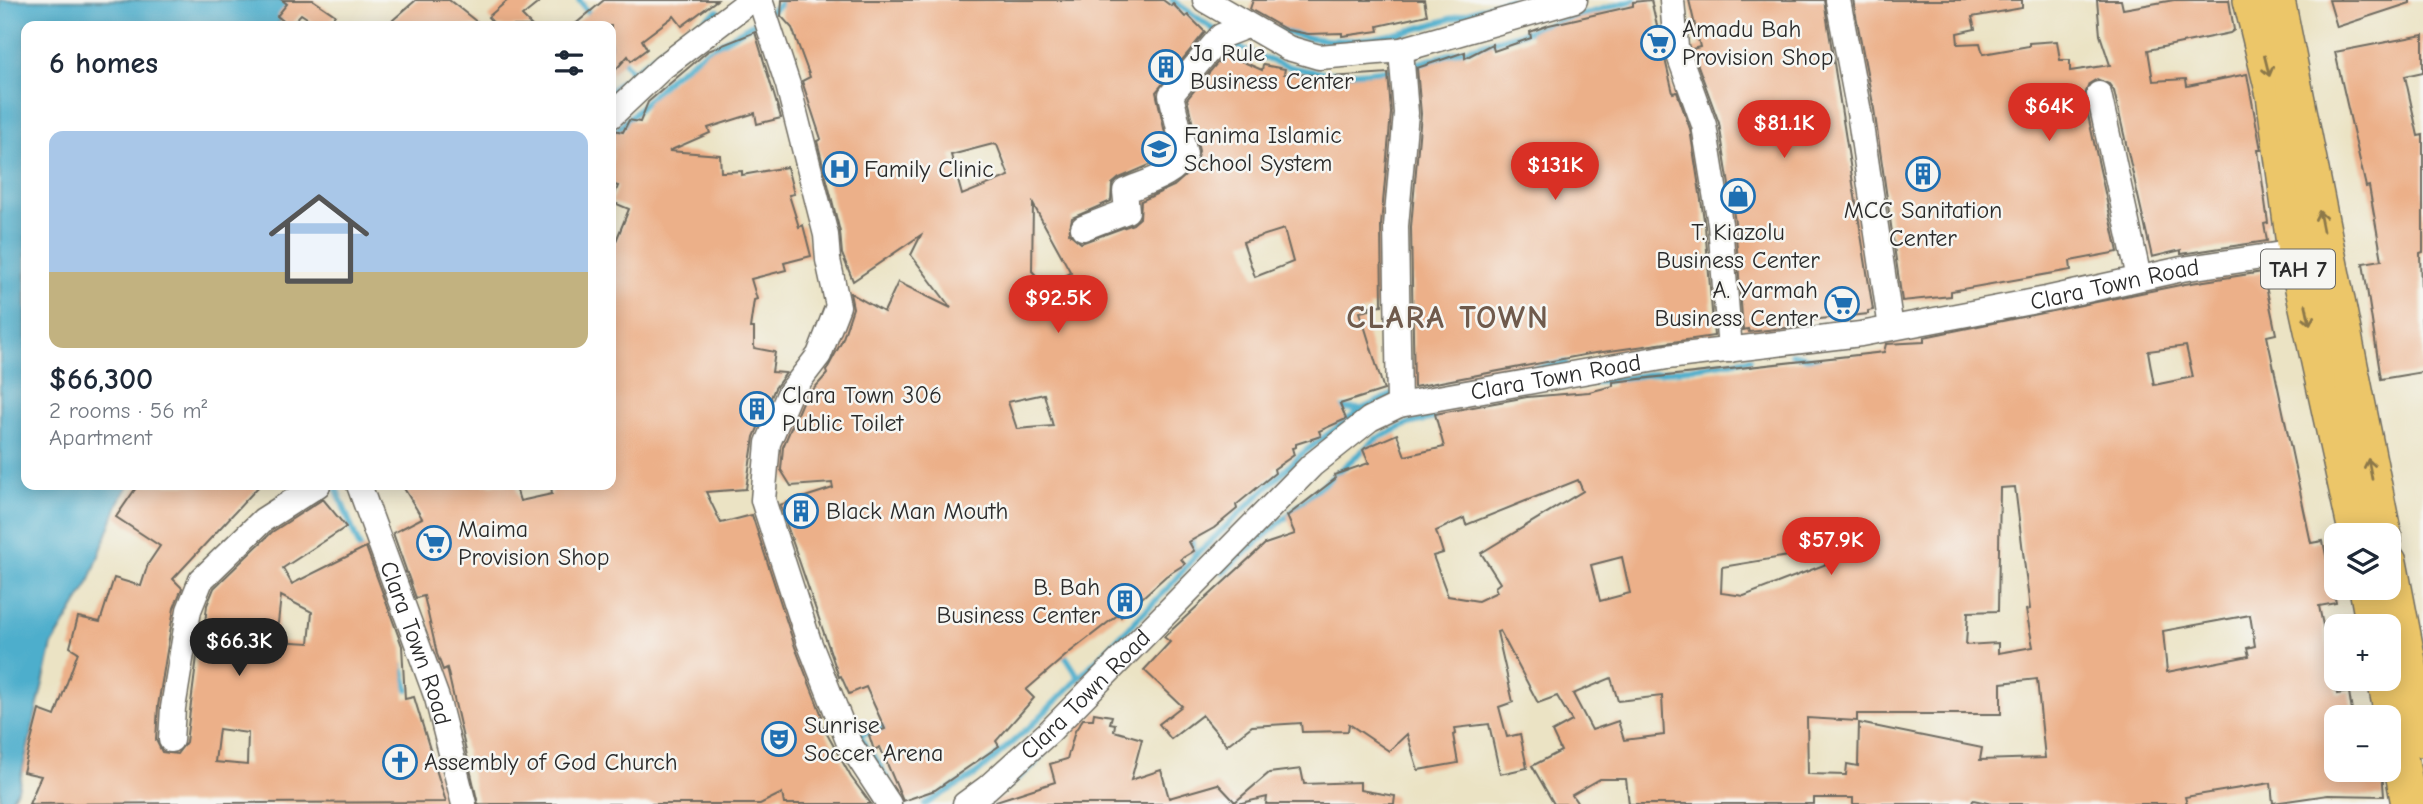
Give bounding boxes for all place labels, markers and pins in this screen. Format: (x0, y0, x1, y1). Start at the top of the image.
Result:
place label: Amadu Bah Provision Shop (1682, 15, 1833, 71)
supermarket icon: Amadu Bah Provision Shop (1639, 24, 1677, 62)
place label: Ja Rule Business Center (1190, 39, 1354, 95)
building icon: Ja Rule Business Center (1147, 48, 1185, 86)
pin: $64K (2008, 83, 2090, 143)
pin: $81.1K (1727, 100, 1841, 160)
place label: Fanima Islamic School System (1184, 121, 1342, 177)
school or university icon: Fanima Islamic School System (1140, 130, 1178, 168)
pin: $131K (1506, 142, 1604, 202)
hospital icon: Family Clinic (821, 150, 859, 188)
place label: Family Clinic (864, 155, 994, 183)
building icon: MCC Sanitation Center (1904, 155, 1942, 193)
shop icon: T. Kiazolu Business Center (1719, 177, 1757, 215)
place label: MCC Sanitation Center (1844, 196, 2002, 252)
place label: T. Kiazolu Business Center (1656, 218, 1820, 274)
pin: $92.5K (1001, 276, 1115, 335)
place label: A. Yarmah Business Center (1654, 276, 1818, 332)
supermarket icon: A. Yarmah Business Center (1823, 285, 1861, 323)
place label: Clara Town 306 Public Toilet (782, 381, 942, 437)
building icon: Clara Town 306 Public Toilet (738, 390, 776, 428)
building icon: Black Man Mouth (782, 492, 820, 530)
place label: Black Man Mouth (826, 497, 1008, 525)
place label: Maima Provision Shop (458, 515, 609, 571)
pin: $57.9K (1774, 518, 1888, 577)
supermarket icon: Maima Provision Shop (415, 524, 453, 562)
place label: B. Bah Business Center (936, 573, 1100, 629)
building icon: B. Bah Business Center (1106, 582, 1144, 620)
pin: $66.3K (182, 618, 296, 678)
place label: Sunrise Soccer Arena (804, 711, 943, 767)
theatre icon: Sunrise Soccer Arena (760, 720, 798, 758)
church icon: Assembly of God Church (381, 743, 419, 781)
place label: Assembly of God Church (424, 748, 678, 776)

